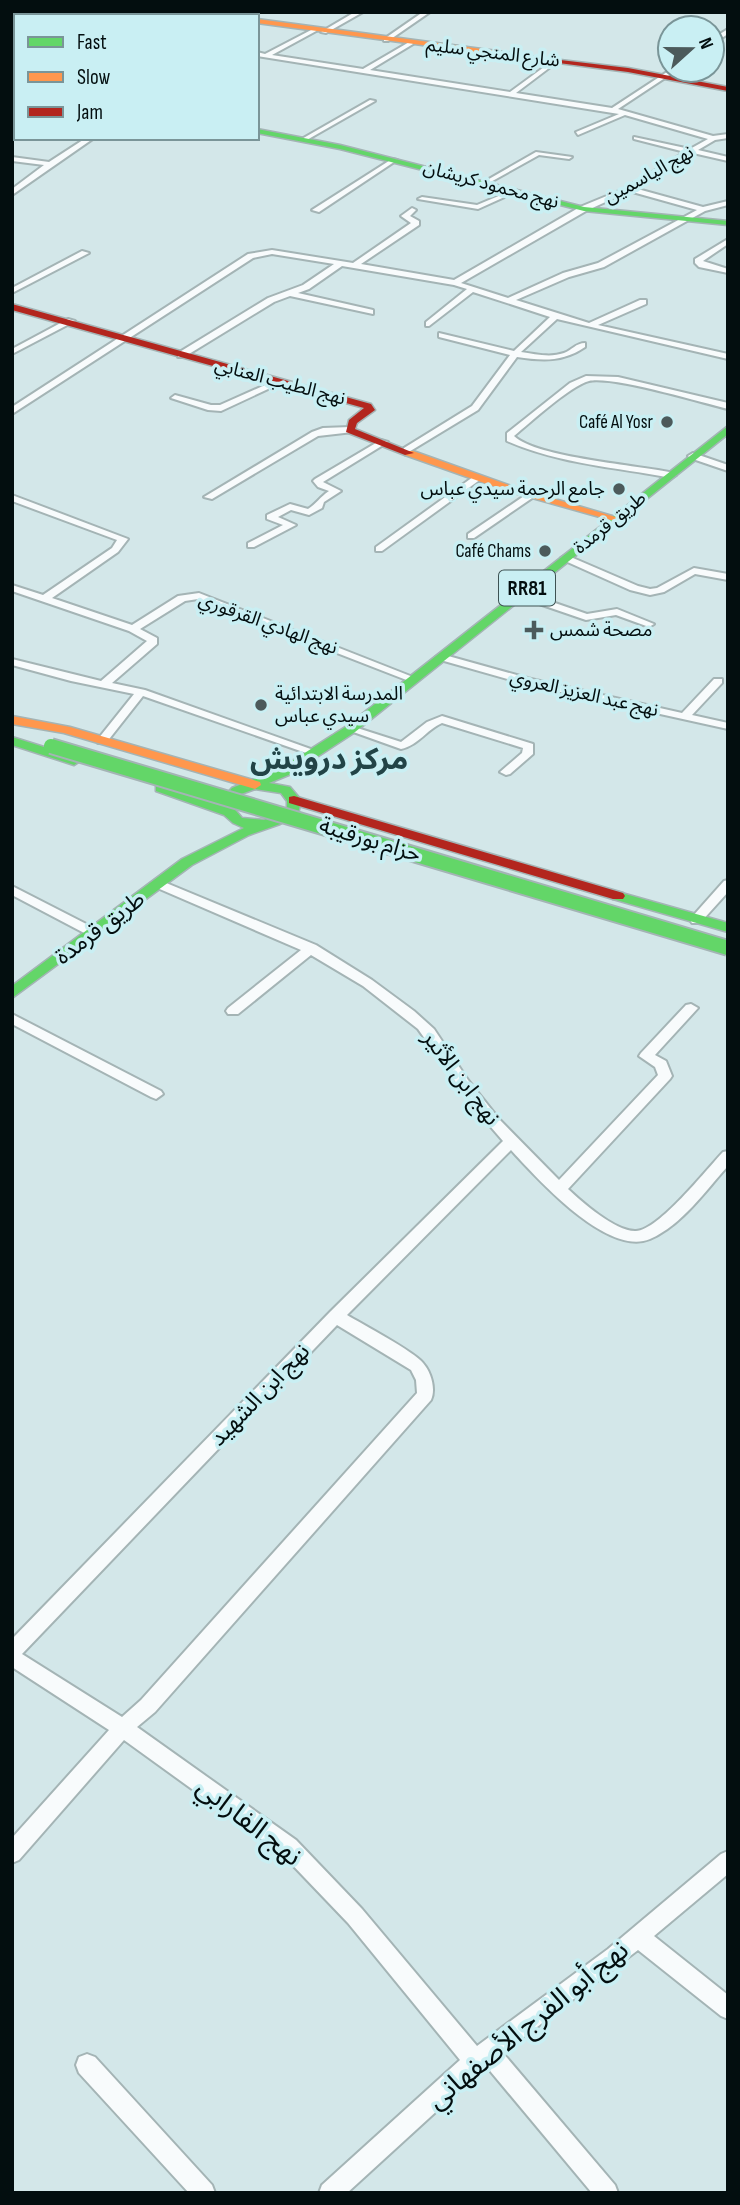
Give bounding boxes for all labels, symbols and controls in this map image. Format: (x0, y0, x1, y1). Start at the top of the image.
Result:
legend (14, 14, 259, 140)
north arrow (656, 14, 726, 84)
text: Fast (77, 30, 107, 55)
street label: شارع المنجي سليم (425, 33, 561, 75)
text: N (693, 35, 718, 52)
text: Slow (77, 65, 111, 90)
text: Jam (76, 100, 103, 125)
street label: نهج الياسمين (600, 141, 699, 211)
street label: نهج محمود كريشان (420, 156, 561, 216)
street label: نهج الطيب العنابي (211, 353, 348, 413)
place label: Café Al Yosr (579, 411, 654, 434)
marker: Café Al Yosr (659, 414, 675, 430)
place label: جامع الرحمة سيدي عباس (420, 478, 605, 503)
marker: جامع الرحمة سيدي عباس (611, 481, 627, 497)
street label: طريق قرمدة (569, 487, 651, 559)
place label: Café Chams (455, 540, 531, 563)
marker: Café Chams (537, 543, 553, 559)
road number: RR81 (499, 570, 555, 606)
street label: نهج الهادي القرقوري (195, 588, 341, 662)
place label: مصحة شمس (550, 619, 652, 642)
marker: مصحة شمس (524, 620, 544, 640)
street label: نهج عبد العزيز العروي (507, 666, 660, 725)
place label: المدرسة الابتدائية سيدي عباس (275, 683, 403, 730)
marker: المدرسة الابتدائية سيدي عباس (253, 697, 269, 713)
district label: مركز درويش (250, 742, 408, 778)
street label: حزام بورقيبة (315, 811, 424, 872)
street label: طريق قرمدة (50, 885, 150, 971)
street label: نهج ابن الأثير (414, 1024, 506, 1132)
street label: نهج ابن الشهيد (204, 1338, 317, 1454)
street label: نهج الفارابي (188, 1771, 308, 1876)
street label: نهج أبو الفرج الأصفهاني (419, 1932, 638, 2119)

